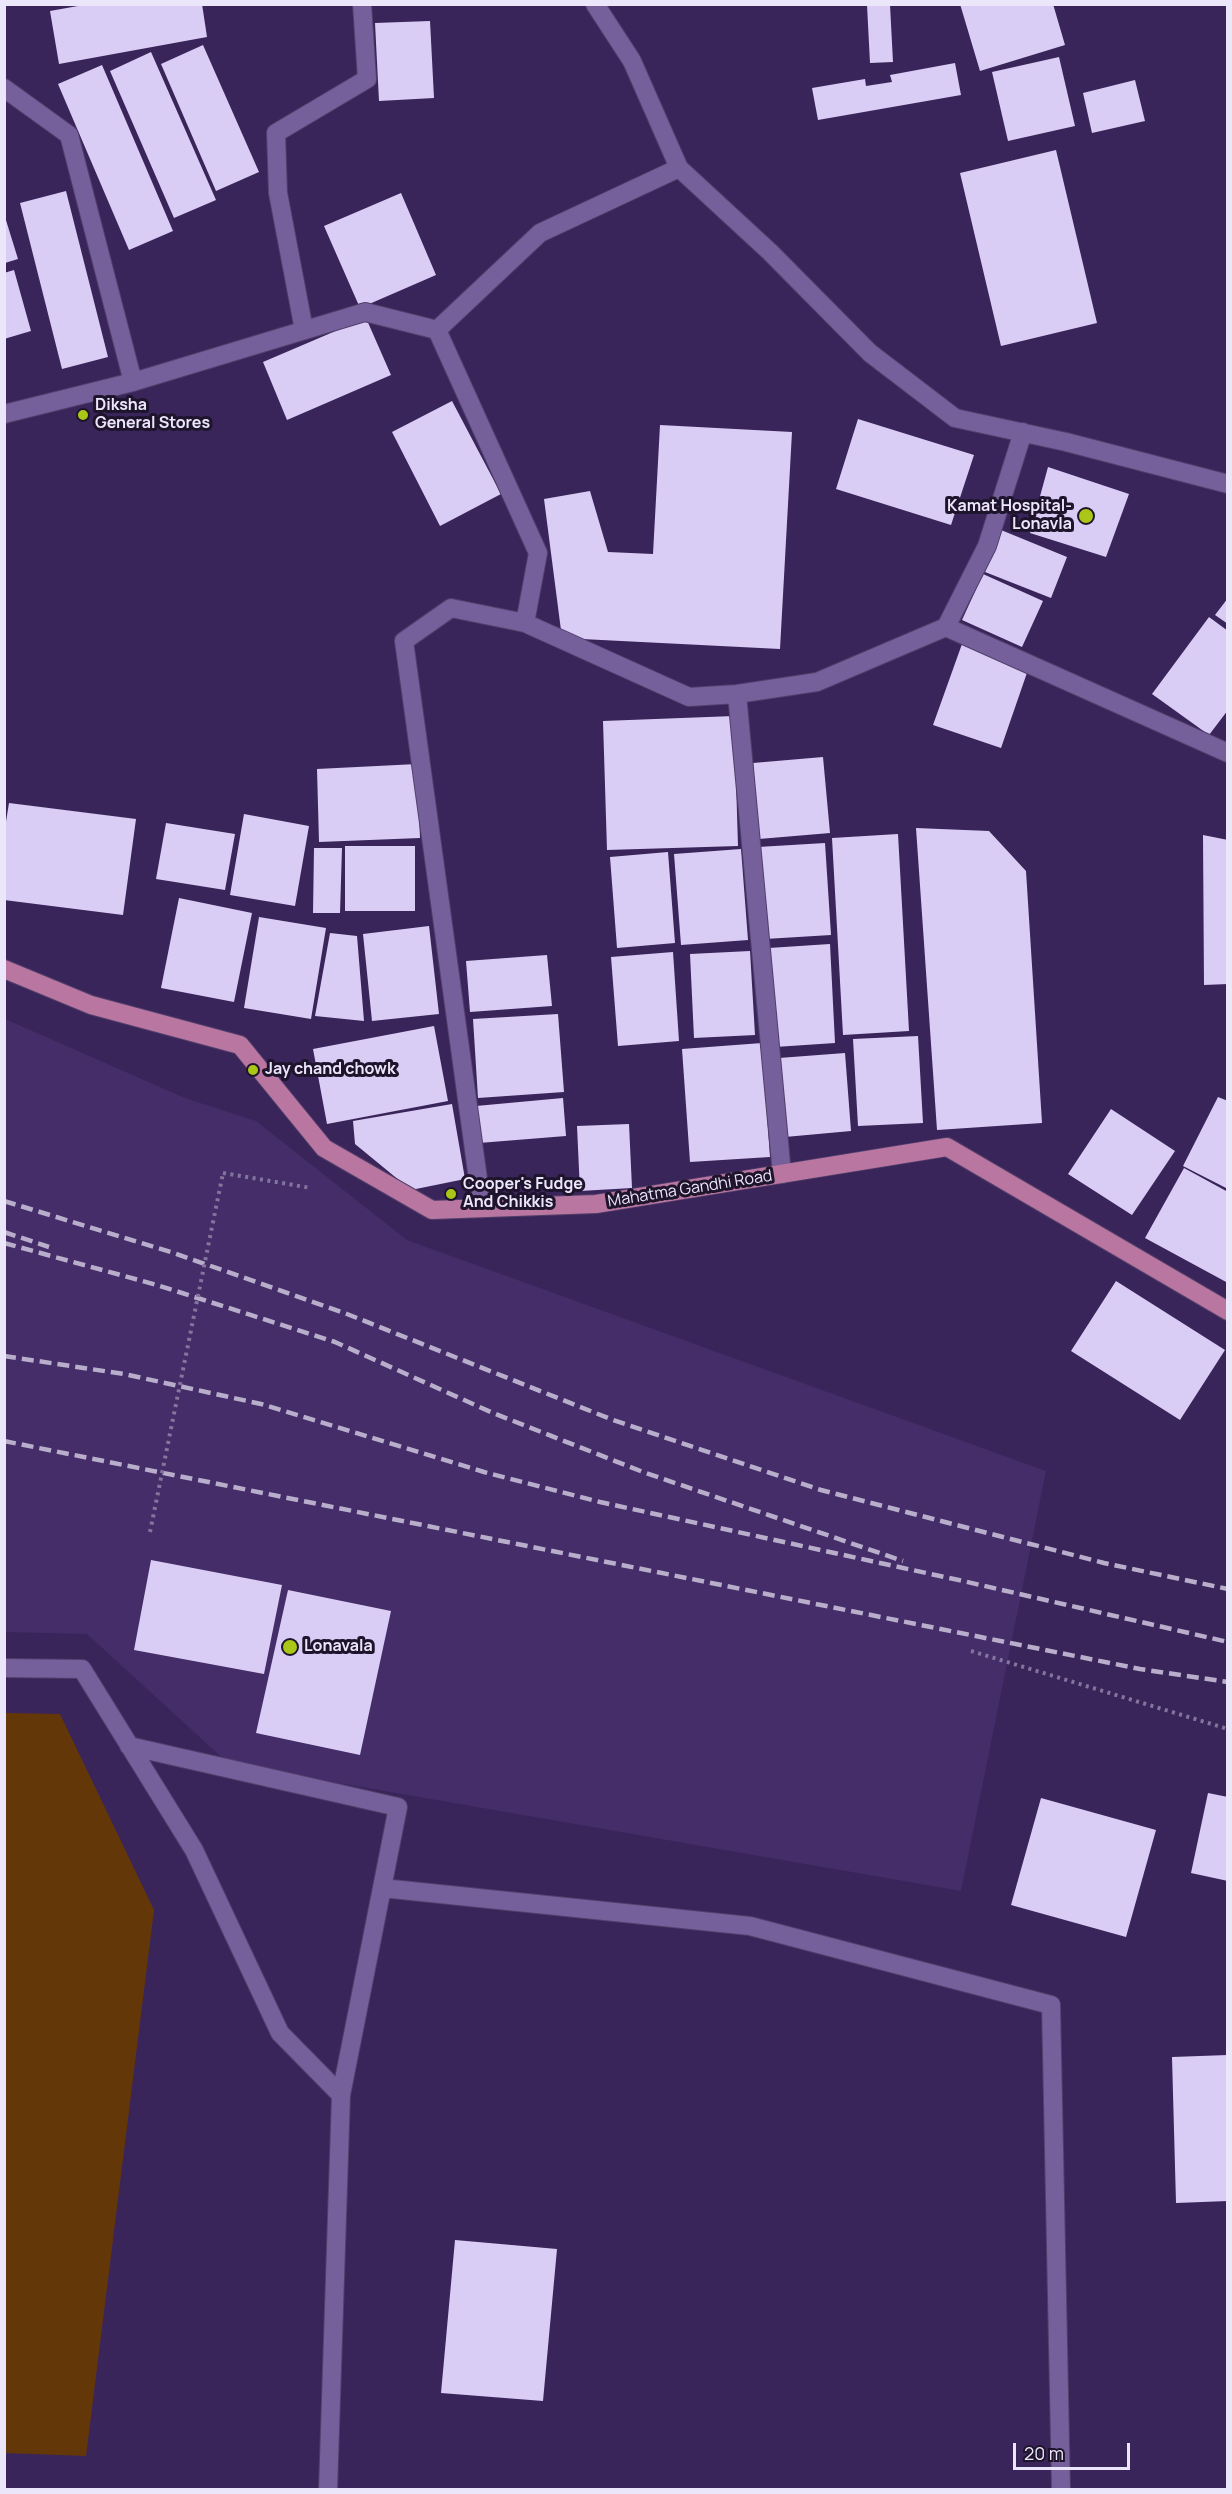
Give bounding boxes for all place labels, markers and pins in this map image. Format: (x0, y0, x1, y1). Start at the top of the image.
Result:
place label: Diksha General Stores (95, 396, 210, 434)
marker: Diksha General Stores (76, 408, 90, 422)
place label: Kamat Hospital- Lonavla (947, 497, 1072, 535)
marker: Kamat Hospital- Lonavla (1077, 507, 1095, 525)
place label: Jay chand chowk (265, 1060, 396, 1080)
marker: Jay chand chowk (246, 1063, 260, 1077)
place label: Cooper's Fudge And Chikkis (463, 1175, 583, 1213)
marker: Cooper's Fudge And Chikkis (444, 1187, 458, 1201)
place label: Lonavala (304, 1637, 373, 1657)
marker: Lonavala (281, 1638, 299, 1656)

